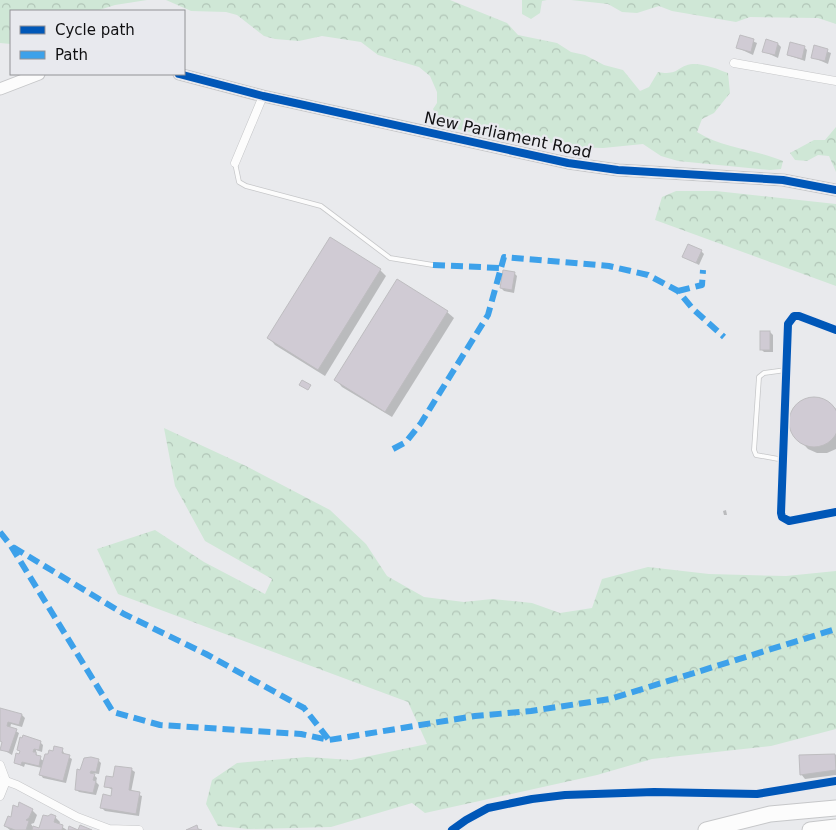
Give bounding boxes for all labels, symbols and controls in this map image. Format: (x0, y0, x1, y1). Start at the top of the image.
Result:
legend (10, 10, 185, 75)
text: Cycle path (55, 21, 135, 39)
text: Path (55, 46, 88, 64)
street label: New Parliament Road (422, 108, 594, 162)

